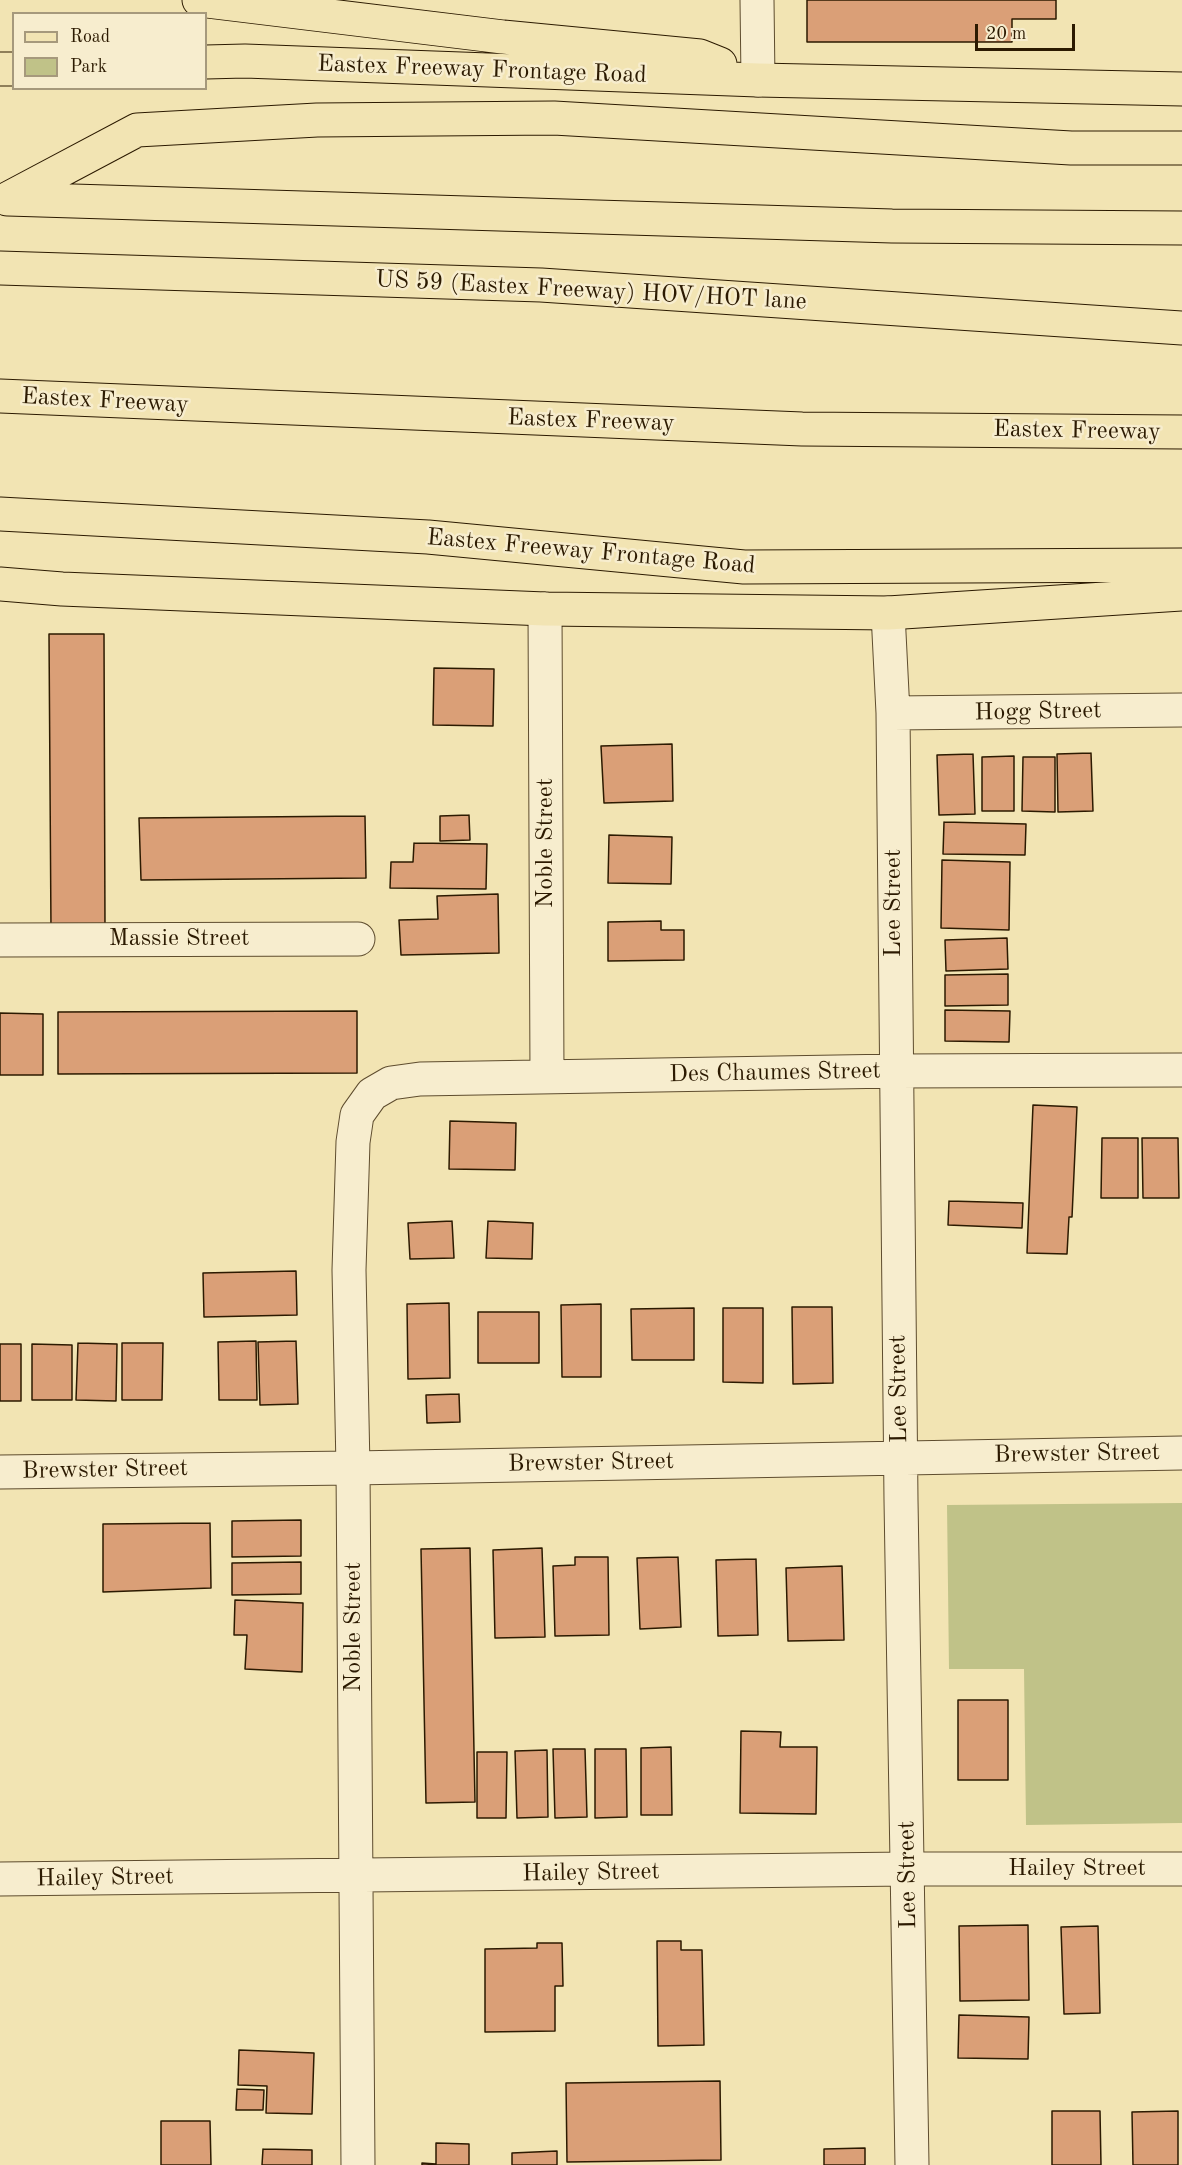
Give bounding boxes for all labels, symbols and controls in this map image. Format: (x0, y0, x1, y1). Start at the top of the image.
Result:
legend (12, 12, 207, 90)
scale bar (978, 12, 1078, 50)
text: 20 m (986, 25, 1026, 43)
text: Road (70, 28, 110, 46)
street label: Eastex Freeway Frontage Road (317, 50, 647, 90)
text: Park (70, 58, 107, 76)
street label: US 59 (Eastex Freeway) HOV/HOT lane (375, 265, 807, 317)
street label: Eastex Freeway (21, 382, 189, 420)
street label: Eastex Freeway (507, 404, 675, 438)
street label: Eastex Freeway (993, 415, 1161, 447)
street label: Eastex Freeway Frontage Road (425, 523, 757, 581)
street label: Hogg Street (974, 696, 1102, 728)
street label: Noble Street (532, 778, 560, 908)
street label: Lee Street (880, 849, 908, 957)
street label: Massie Street (109, 925, 249, 953)
street label: Des Chaumes Street (669, 1057, 881, 1089)
street label: Lee Street (884, 1335, 914, 1443)
street label: Brewster Street (994, 1438, 1160, 1470)
street label: Brewster Street (508, 1447, 674, 1479)
street label: Brewster Street (22, 1454, 188, 1486)
street label: Noble Street (340, 1562, 368, 1692)
street label: Lee Street (893, 1821, 923, 1929)
street label: Hailey Street (1008, 1855, 1146, 1883)
street label: Hailey Street (522, 1857, 660, 1889)
street label: Hailey Street (36, 1862, 174, 1894)

